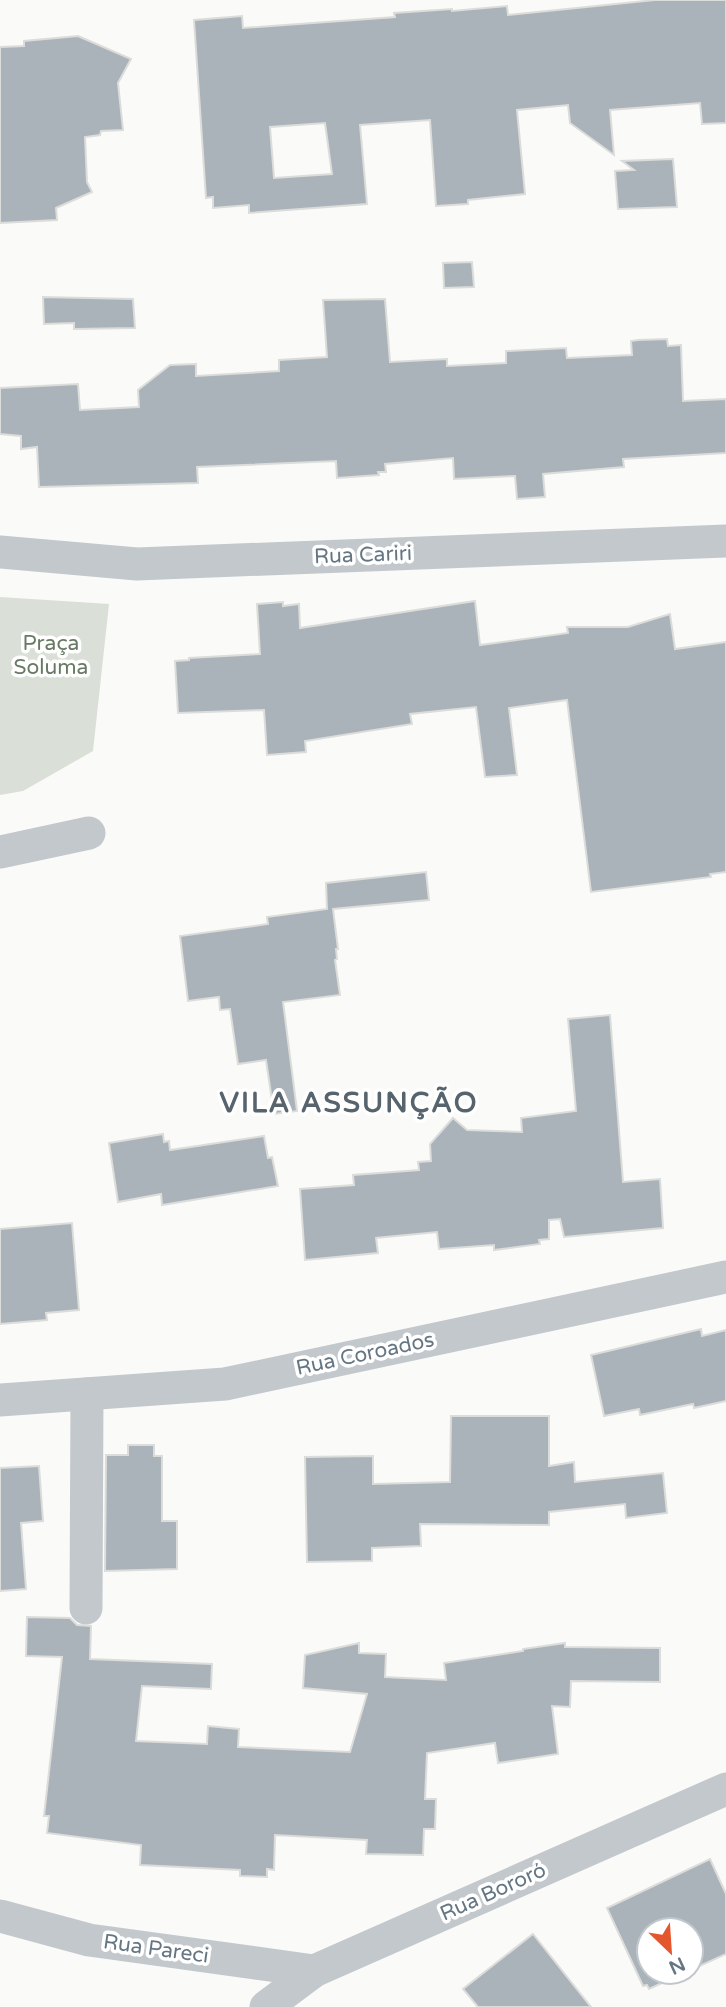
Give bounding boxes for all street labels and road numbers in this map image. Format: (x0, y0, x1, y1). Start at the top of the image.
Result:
street label: Rua Cariri (314, 541, 412, 569)
street label: Rua Coroados (294, 1327, 436, 1381)
street label: Rua Bororó (436, 1858, 550, 1926)
street label: Rua Pareci (102, 1929, 210, 1969)

